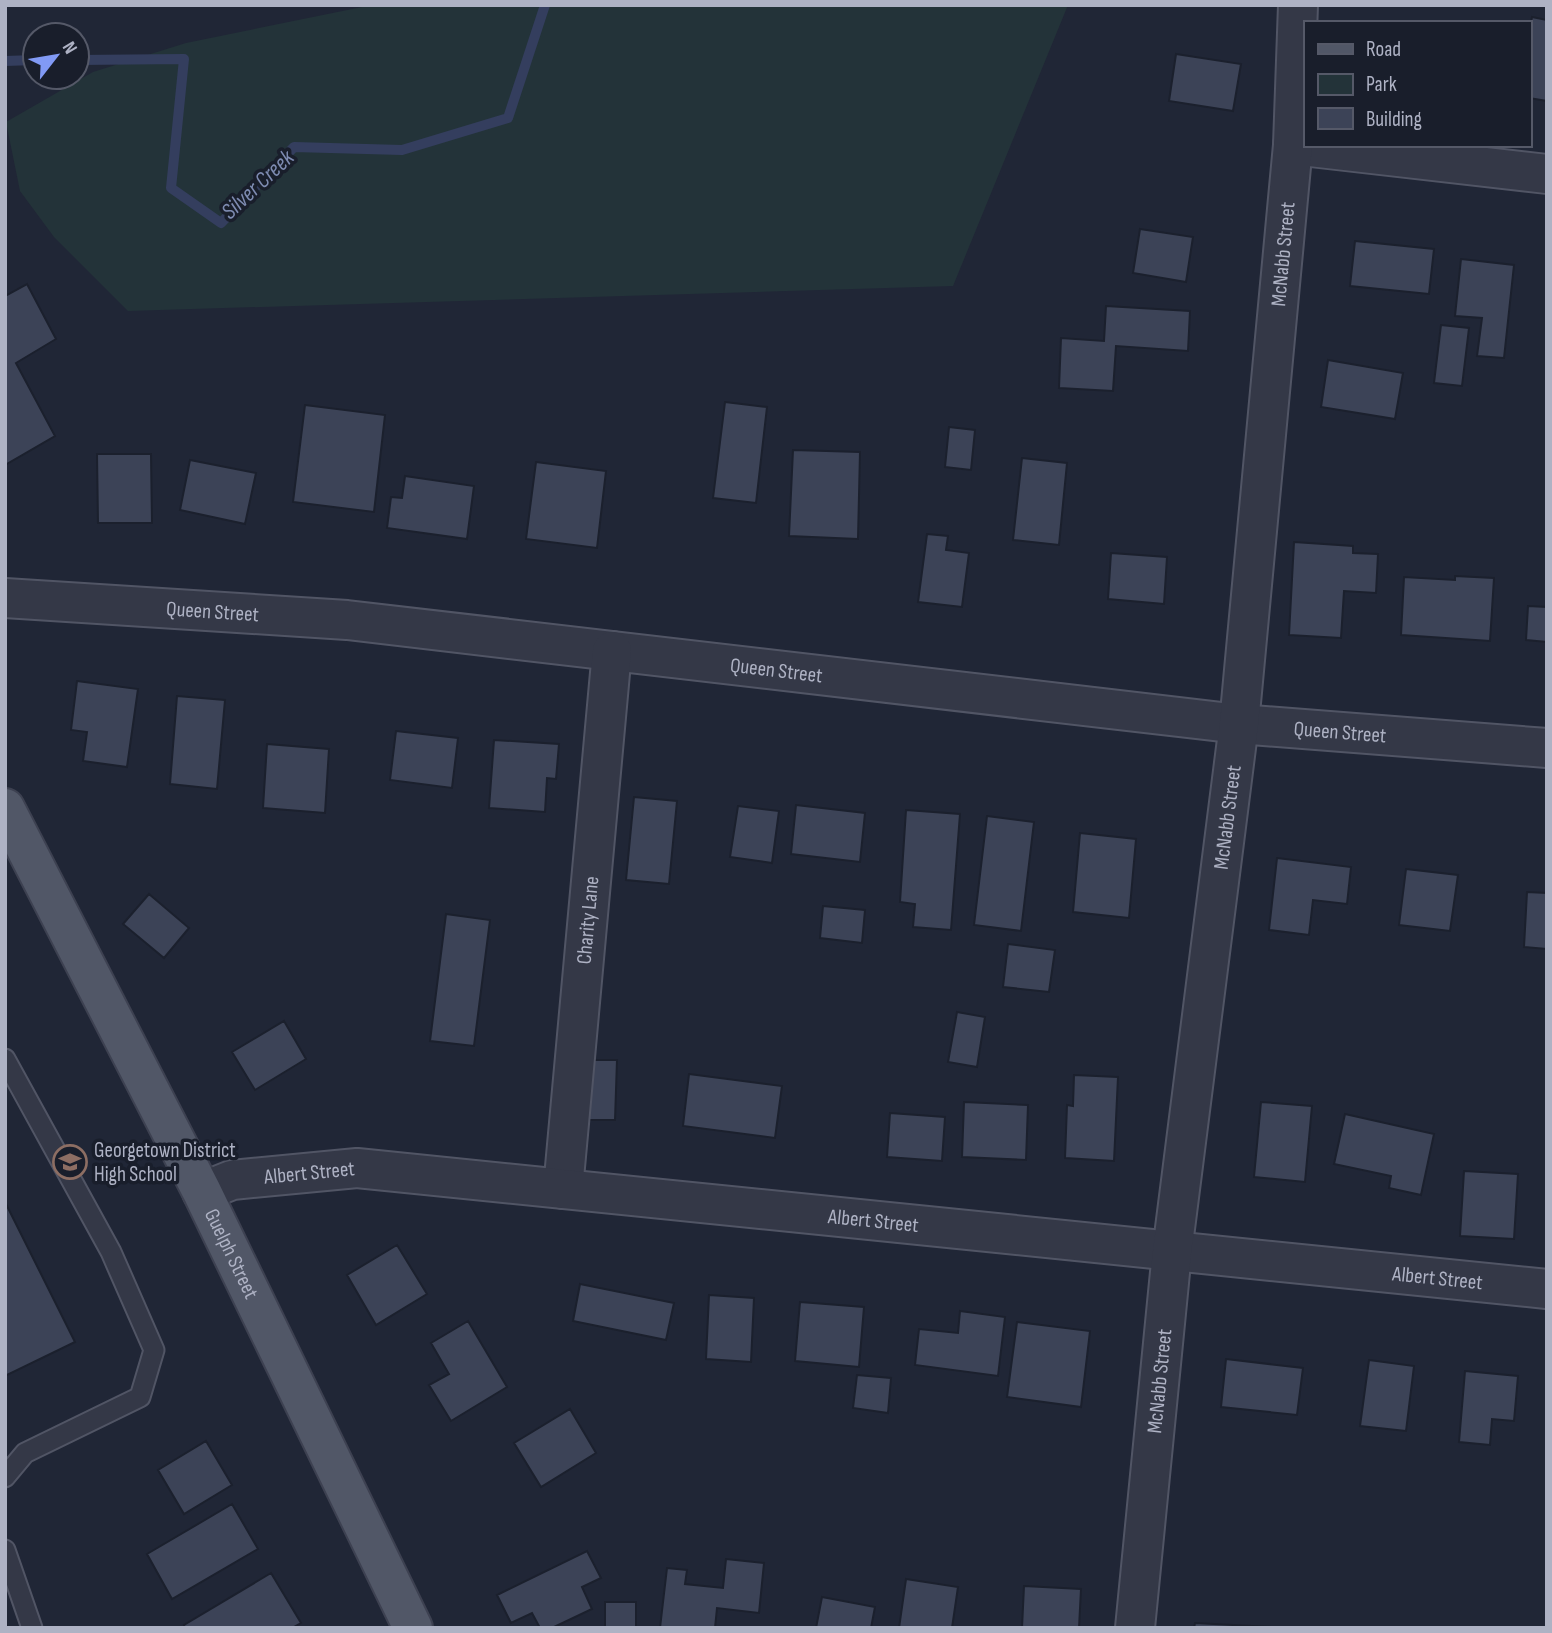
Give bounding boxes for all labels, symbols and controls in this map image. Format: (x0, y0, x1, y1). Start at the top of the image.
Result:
north arrow (21, 21, 91, 91)
legend (1304, 21, 1531, 147)
text: Road (1366, 37, 1401, 62)
text: N (57, 38, 82, 58)
text: Park (1366, 72, 1397, 97)
text: Building (1366, 107, 1422, 132)
water label: Silver Creek (216, 143, 301, 225)
street label: McNabb Street (1266, 201, 1301, 307)
street label: Queen Street (165, 596, 260, 627)
street label: Queen Street (729, 653, 824, 688)
street label: Queen Street (1293, 716, 1387, 748)
street label: McNabb Street (1209, 764, 1247, 871)
street label: Charity Lane (572, 875, 604, 965)
place label: Georgetown District High School (94, 1138, 236, 1187)
school or university icon: Georgetown District High School (51, 1143, 89, 1181)
street label: Albert Street (262, 1156, 356, 1190)
street label: Albert Street (826, 1204, 920, 1238)
street label: Guelph Street (199, 1205, 264, 1303)
street label: Albert Street (1390, 1261, 1484, 1295)
street label: McNabb Street (1142, 1328, 1177, 1435)

